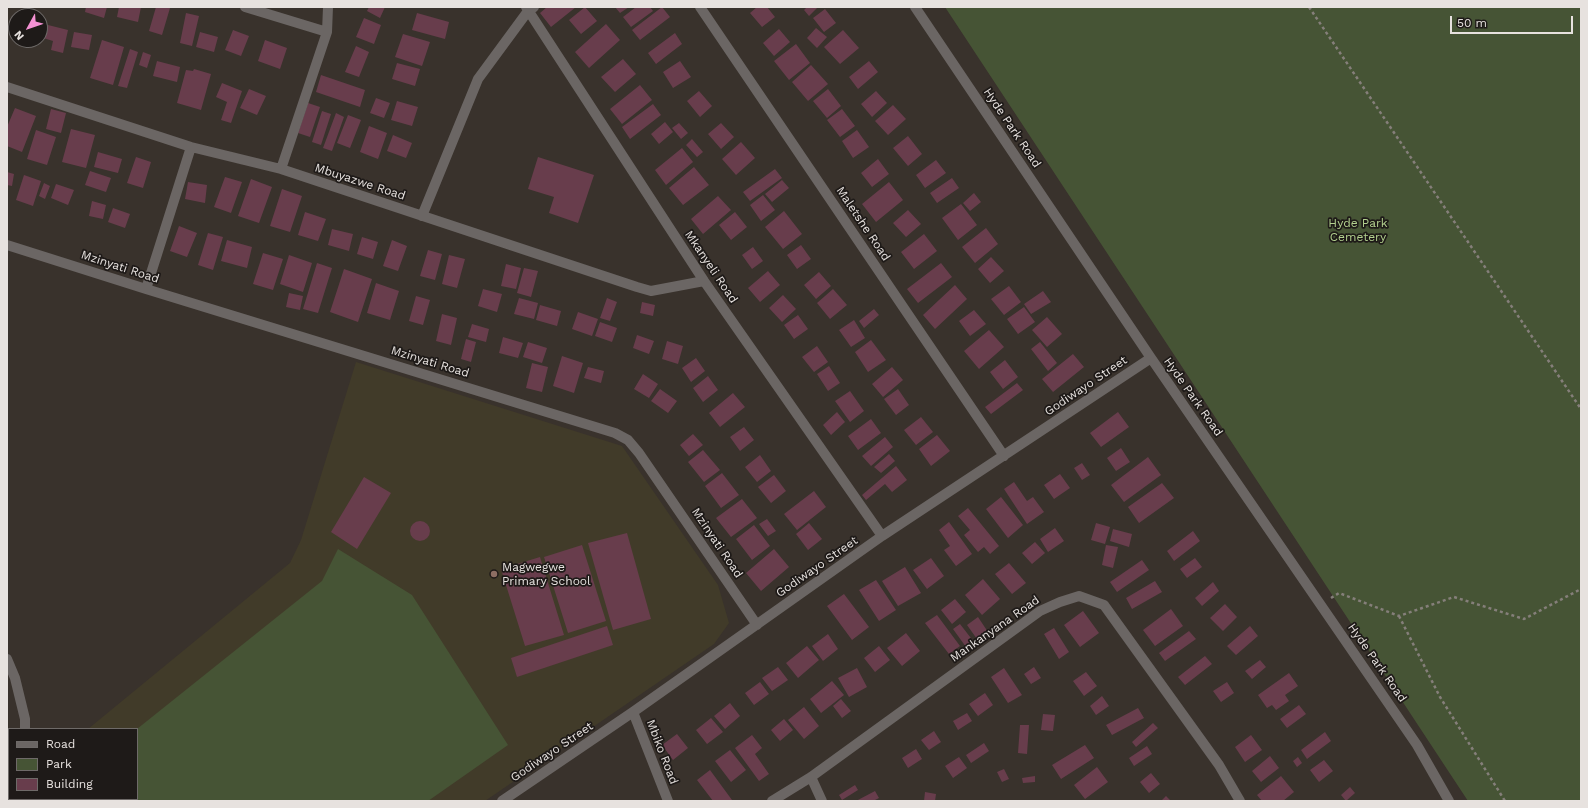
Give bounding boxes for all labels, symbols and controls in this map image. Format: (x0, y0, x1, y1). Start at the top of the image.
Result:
north arrow (8, 8, 48, 48)
scale bar (1452, 8, 1575, 34)
text: 50 m (1457, 16, 1487, 30)
text: N (12, 28, 27, 43)
street label: Hyde Park Road (980, 86, 1044, 170)
street label: Mbuyazwe Road (313, 161, 407, 203)
street label: Maletshe Road (833, 184, 893, 264)
park label: Hyde Park Cemetery (1328, 216, 1388, 244)
street label: Mkanyeli Road (681, 228, 741, 306)
street label: Mzinyati Road (79, 248, 161, 286)
street label: Mzinyati Road (389, 343, 471, 381)
street label: Godiwayo Street (1042, 353, 1130, 419)
street label: Hyde Park Road (1161, 355, 1225, 439)
street label: Mzinyati Road (688, 505, 746, 581)
street label: Godiwayo Street (773, 533, 861, 601)
place label: Magwegwe Primary School (502, 560, 591, 588)
marker: Magwegwe Primary School (489, 569, 499, 579)
street label: Mankanyana Road (948, 593, 1042, 665)
street label: Hyde Park Road (1345, 621, 1409, 705)
street label: Mbiko Road (643, 718, 681, 786)
street label: Godiwayo Street (508, 719, 596, 785)
legend (8, 728, 138, 800)
text: Road (46, 737, 75, 751)
text: Park (46, 757, 72, 771)
text: Building (46, 777, 93, 791)

